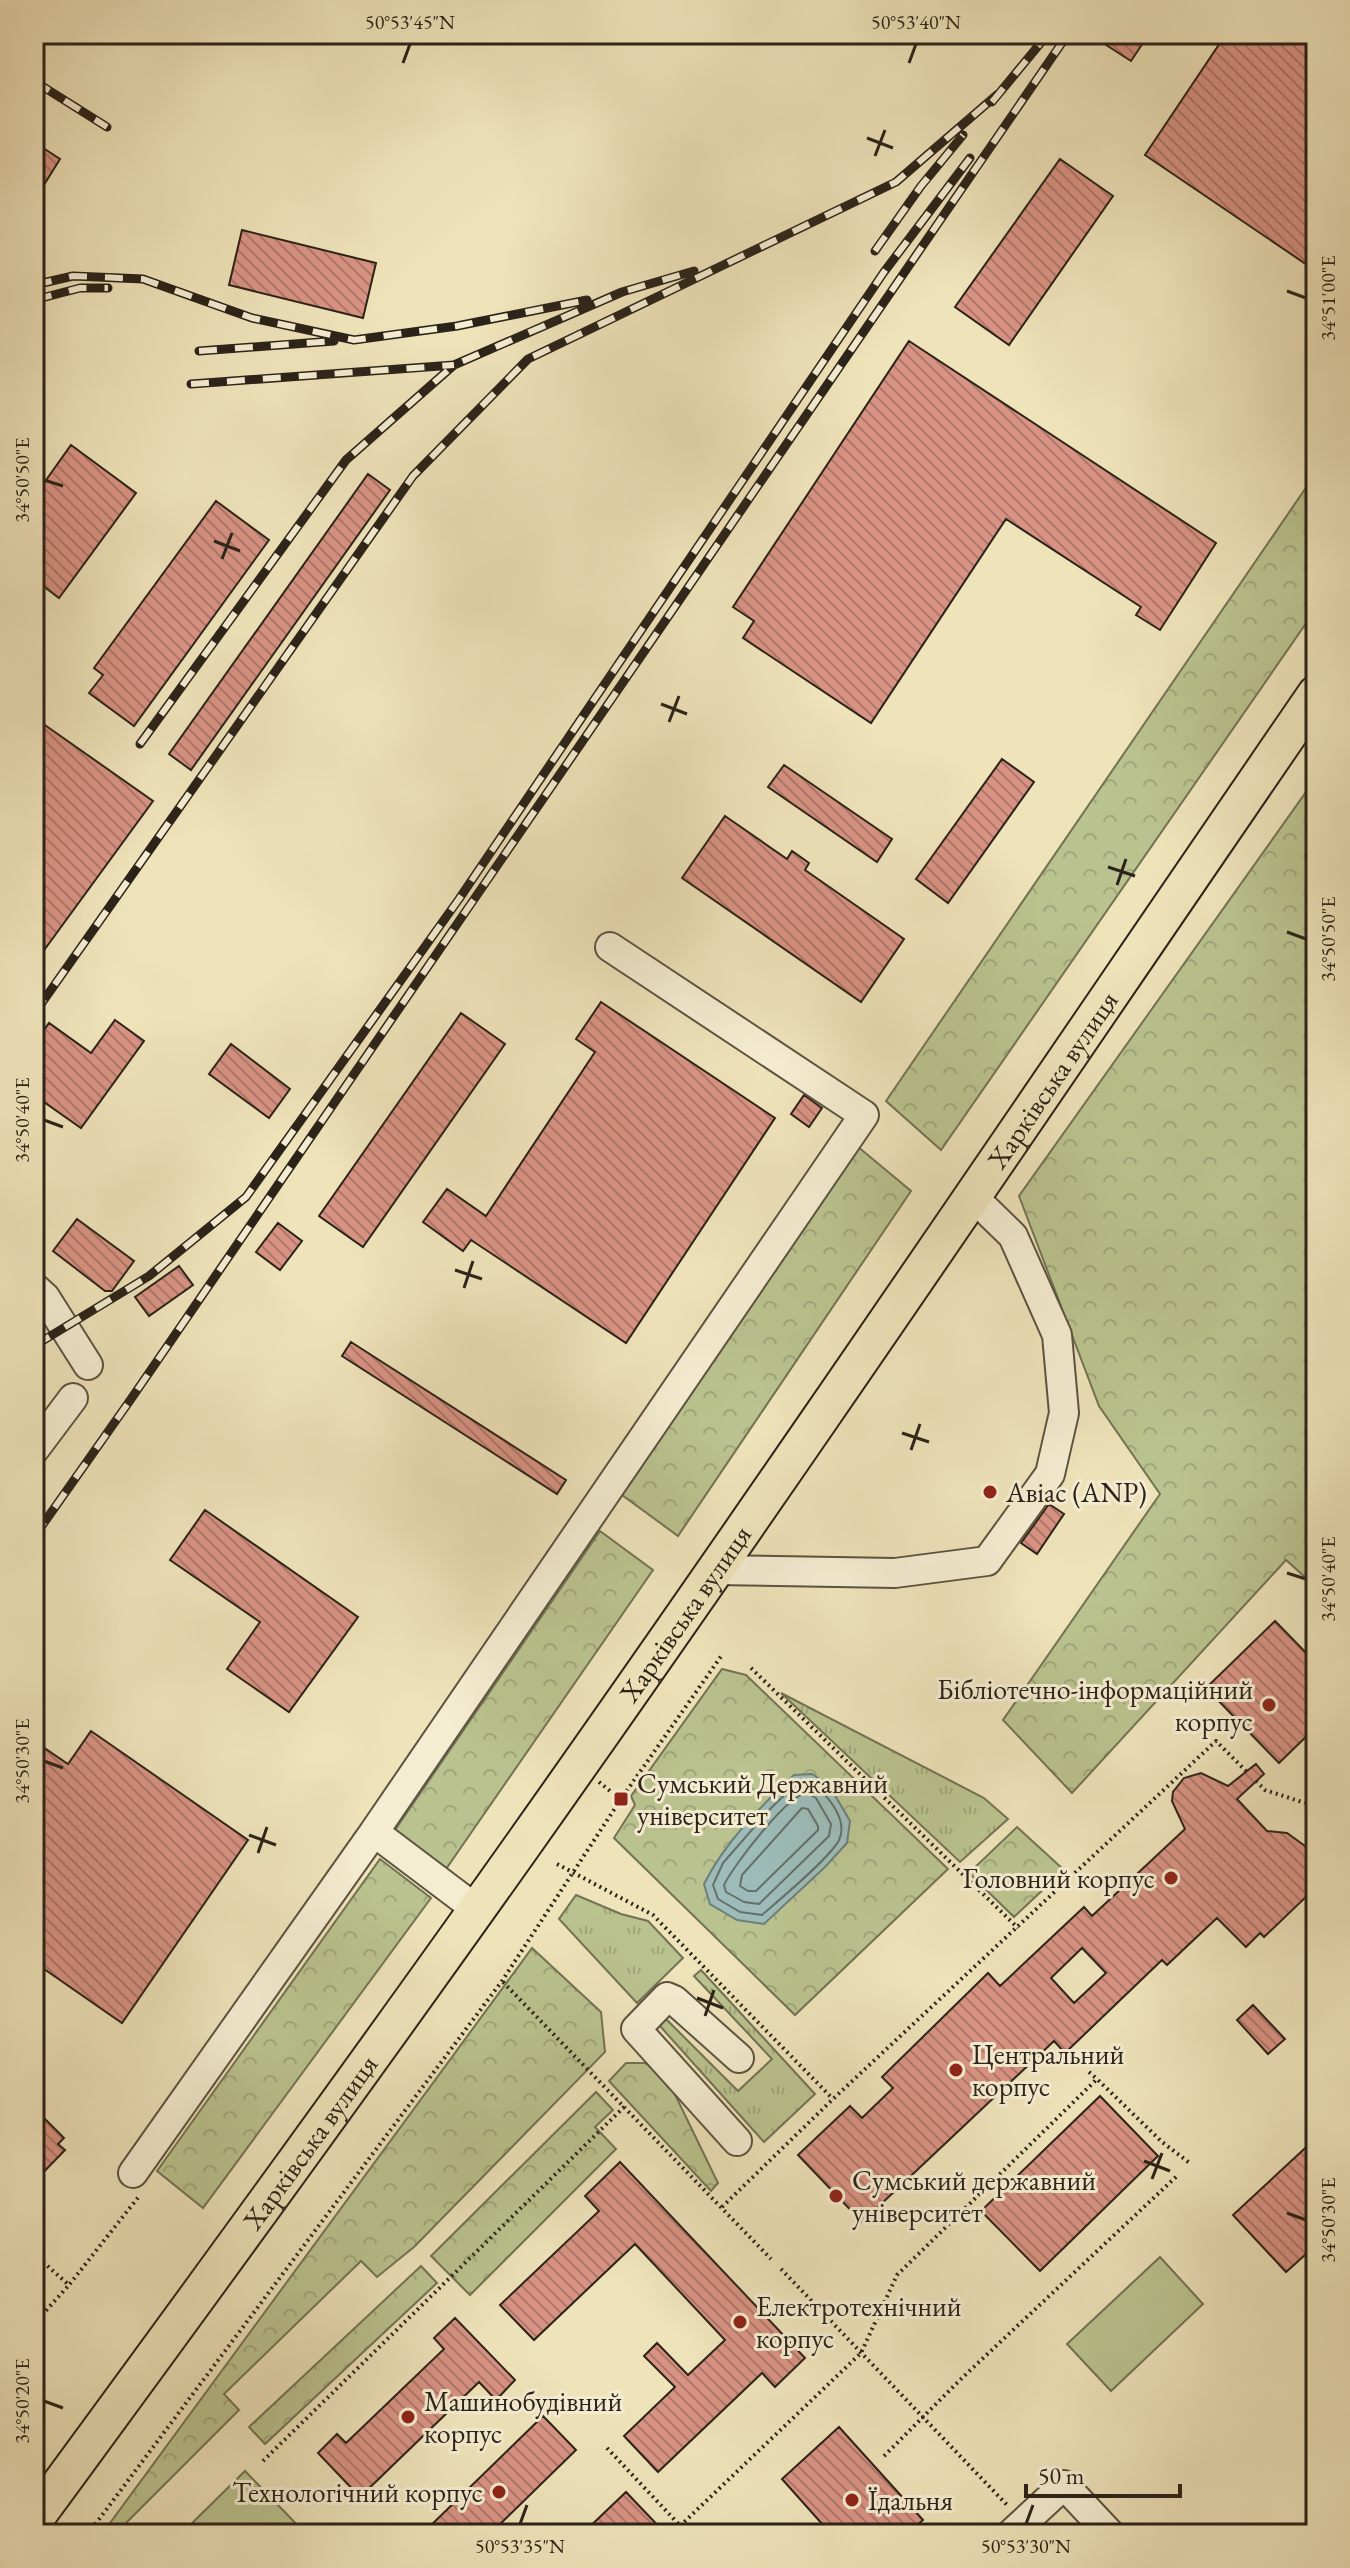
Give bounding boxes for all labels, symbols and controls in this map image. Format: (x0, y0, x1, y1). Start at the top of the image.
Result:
text: 50°53'45"N (365, 9, 455, 35)
text: 50°53'40"N (871, 9, 961, 35)
text: 34°51'00"E (1315, 255, 1341, 341)
text: 34°50'50"E (9, 437, 35, 523)
text: 34°50'50"E (1315, 896, 1341, 982)
street label: Харківська вулиця (978, 984, 1126, 1176)
text: 34°50'40"E (9, 1077, 35, 1163)
place label: Авіас (ANP) (1005, 1474, 1147, 1510)
marker: Авіас (ANP) (981, 1483, 999, 1501)
street label: Харківська вулиця (610, 1518, 759, 1710)
text: 34°50'40"E (1315, 1536, 1341, 1622)
place label: Бібліотечно-інформаційний корпус (937, 1671, 1253, 1739)
marker: Бібліотечно-інформаційний корпус (1260, 1696, 1278, 1714)
text: 34°50'30"E (9, 1718, 35, 1804)
place label: Сумський Державний університет (637, 1765, 888, 1833)
marker: Сумський Державний університет (612, 1790, 630, 1808)
place label: Головний корпус (963, 1860, 1155, 1896)
marker: Головний корпус (1162, 1869, 1180, 1887)
place label: Центральний корпус (972, 2036, 1125, 2104)
street label: Харківська вулиця (234, 2047, 385, 2237)
marker: Центральний корпус (947, 2061, 965, 2079)
place label: Сумський державний університет (852, 2162, 1096, 2230)
text: 34°50'30"E (1315, 2177, 1341, 2263)
marker: Сумський державний університет (827, 2187, 845, 2205)
place label: Електротехнічний корпус (756, 2288, 962, 2356)
marker: Електротехнічний корпус (731, 2313, 749, 2331)
text: 34°50'20"E (9, 2358, 35, 2444)
place label: Машинобудівний корпус (424, 2383, 622, 2451)
marker: Машинобудівний корпус (399, 2408, 417, 2426)
scale bar (1026, 2448, 1180, 2498)
text: 50 m (1038, 2460, 1085, 2491)
place label: Технологічний корпус (232, 2474, 483, 2510)
place label: Їдальня (868, 2482, 953, 2518)
marker: Технологічний корпус (490, 2483, 508, 2501)
marker: Їдальня (843, 2491, 861, 2509)
text: 50°53'35"N (475, 2533, 565, 2559)
text: 50°53'30"N (981, 2533, 1071, 2559)

